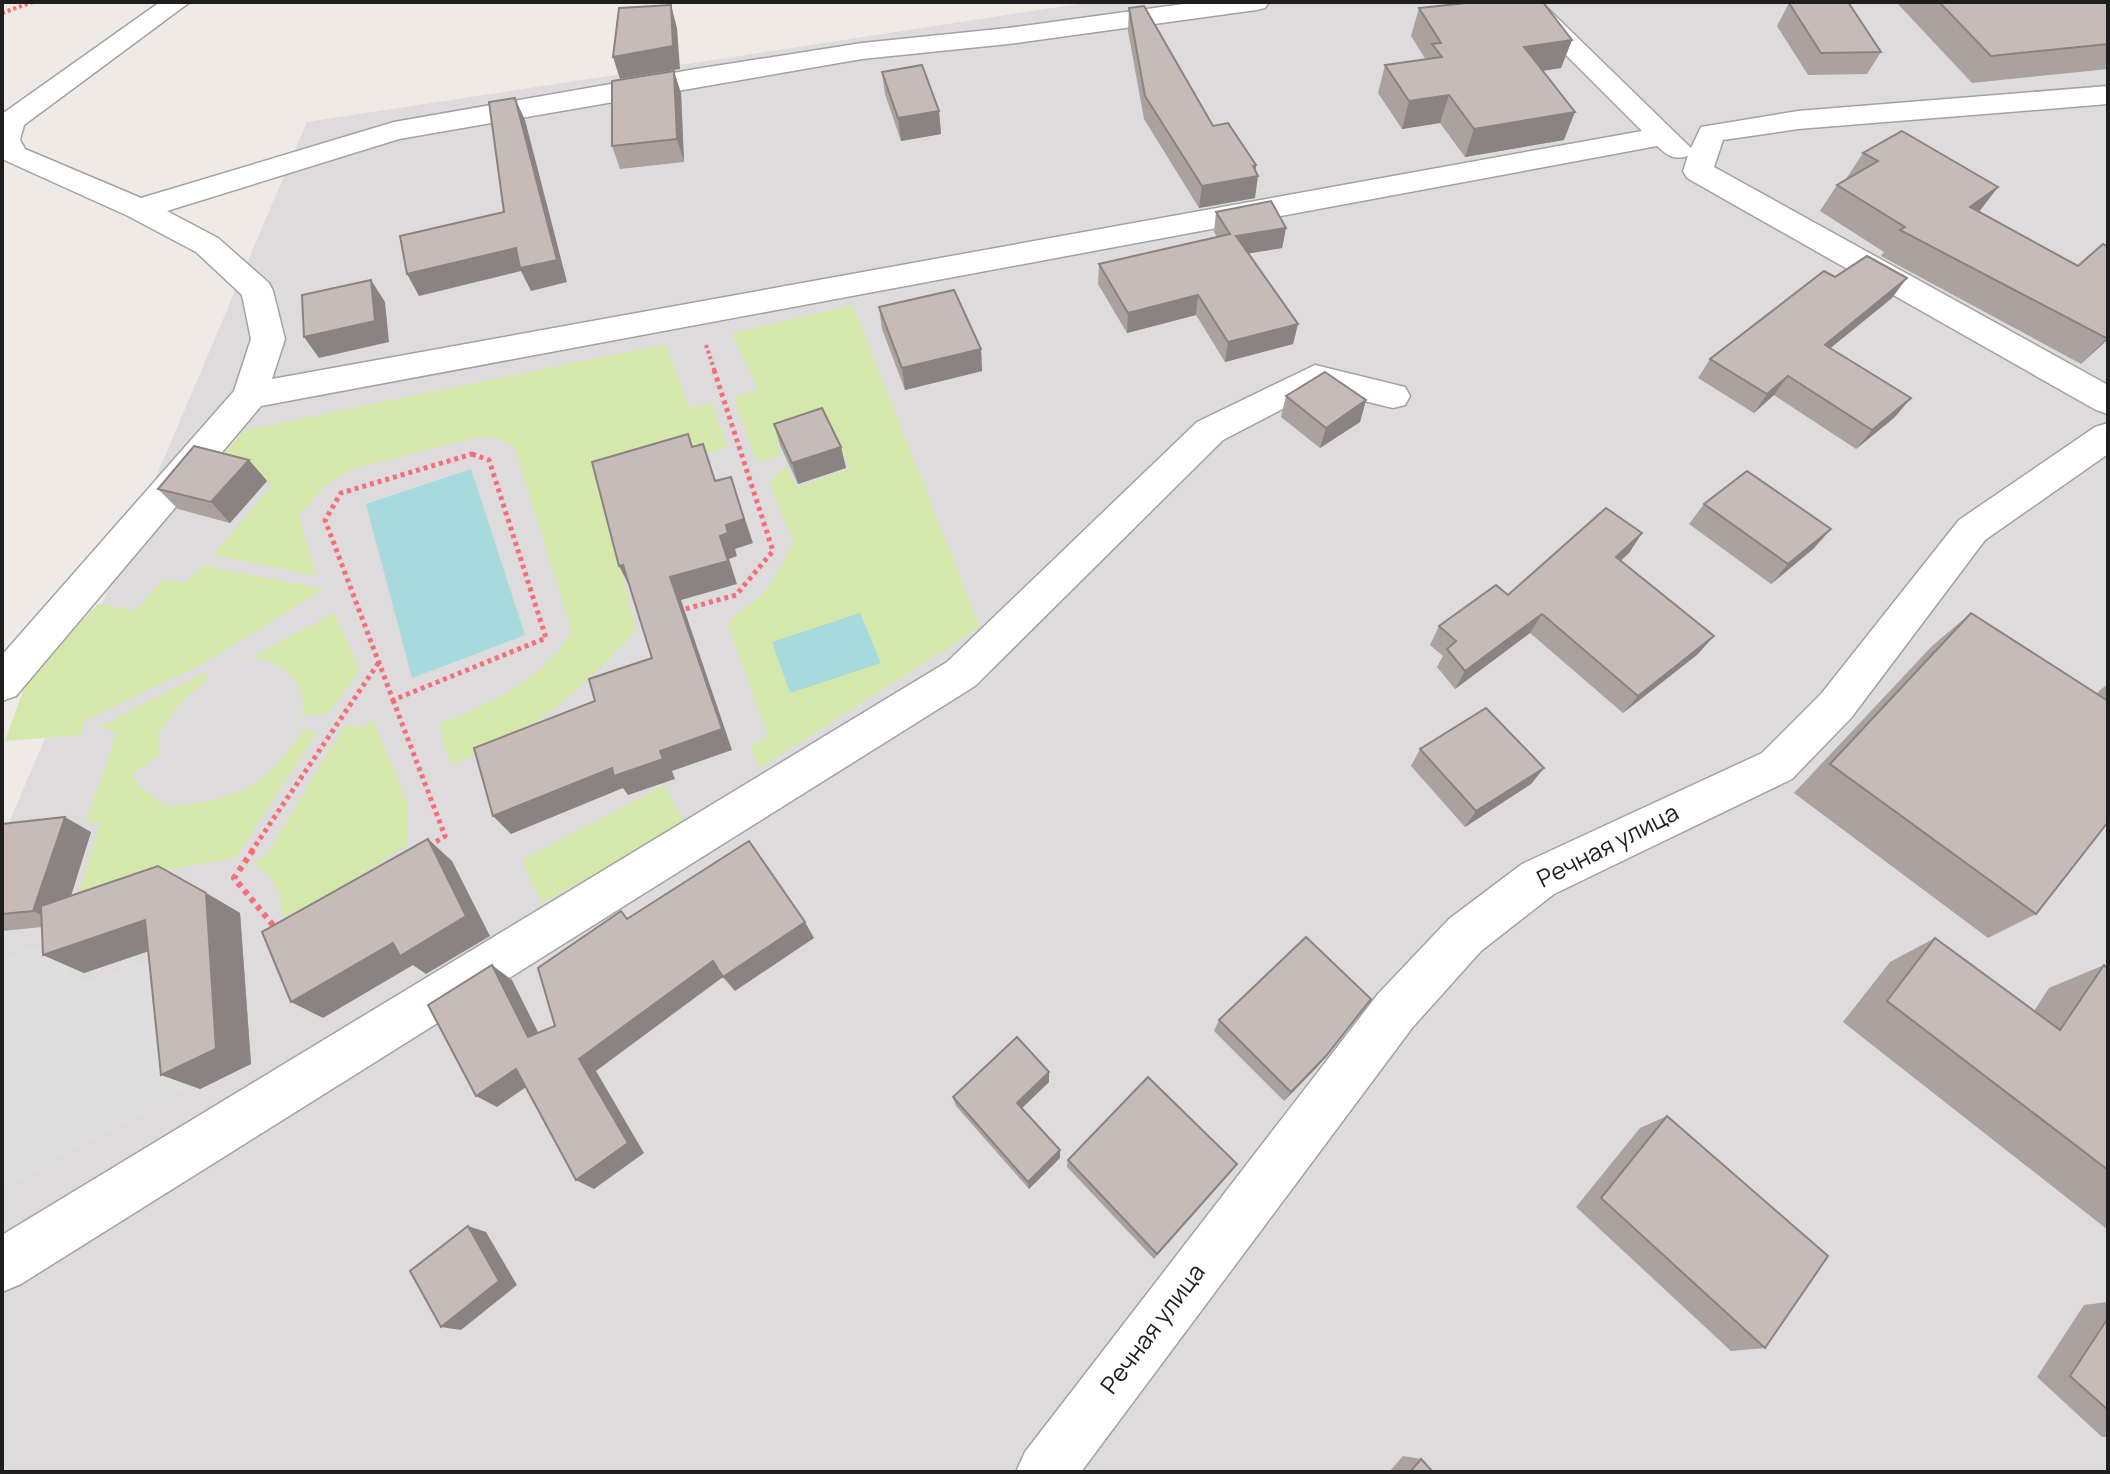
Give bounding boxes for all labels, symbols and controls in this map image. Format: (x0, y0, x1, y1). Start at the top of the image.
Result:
street label: Речная улица (1531, 795, 1684, 895)
street label: Речная улица (1092, 1256, 1212, 1400)

